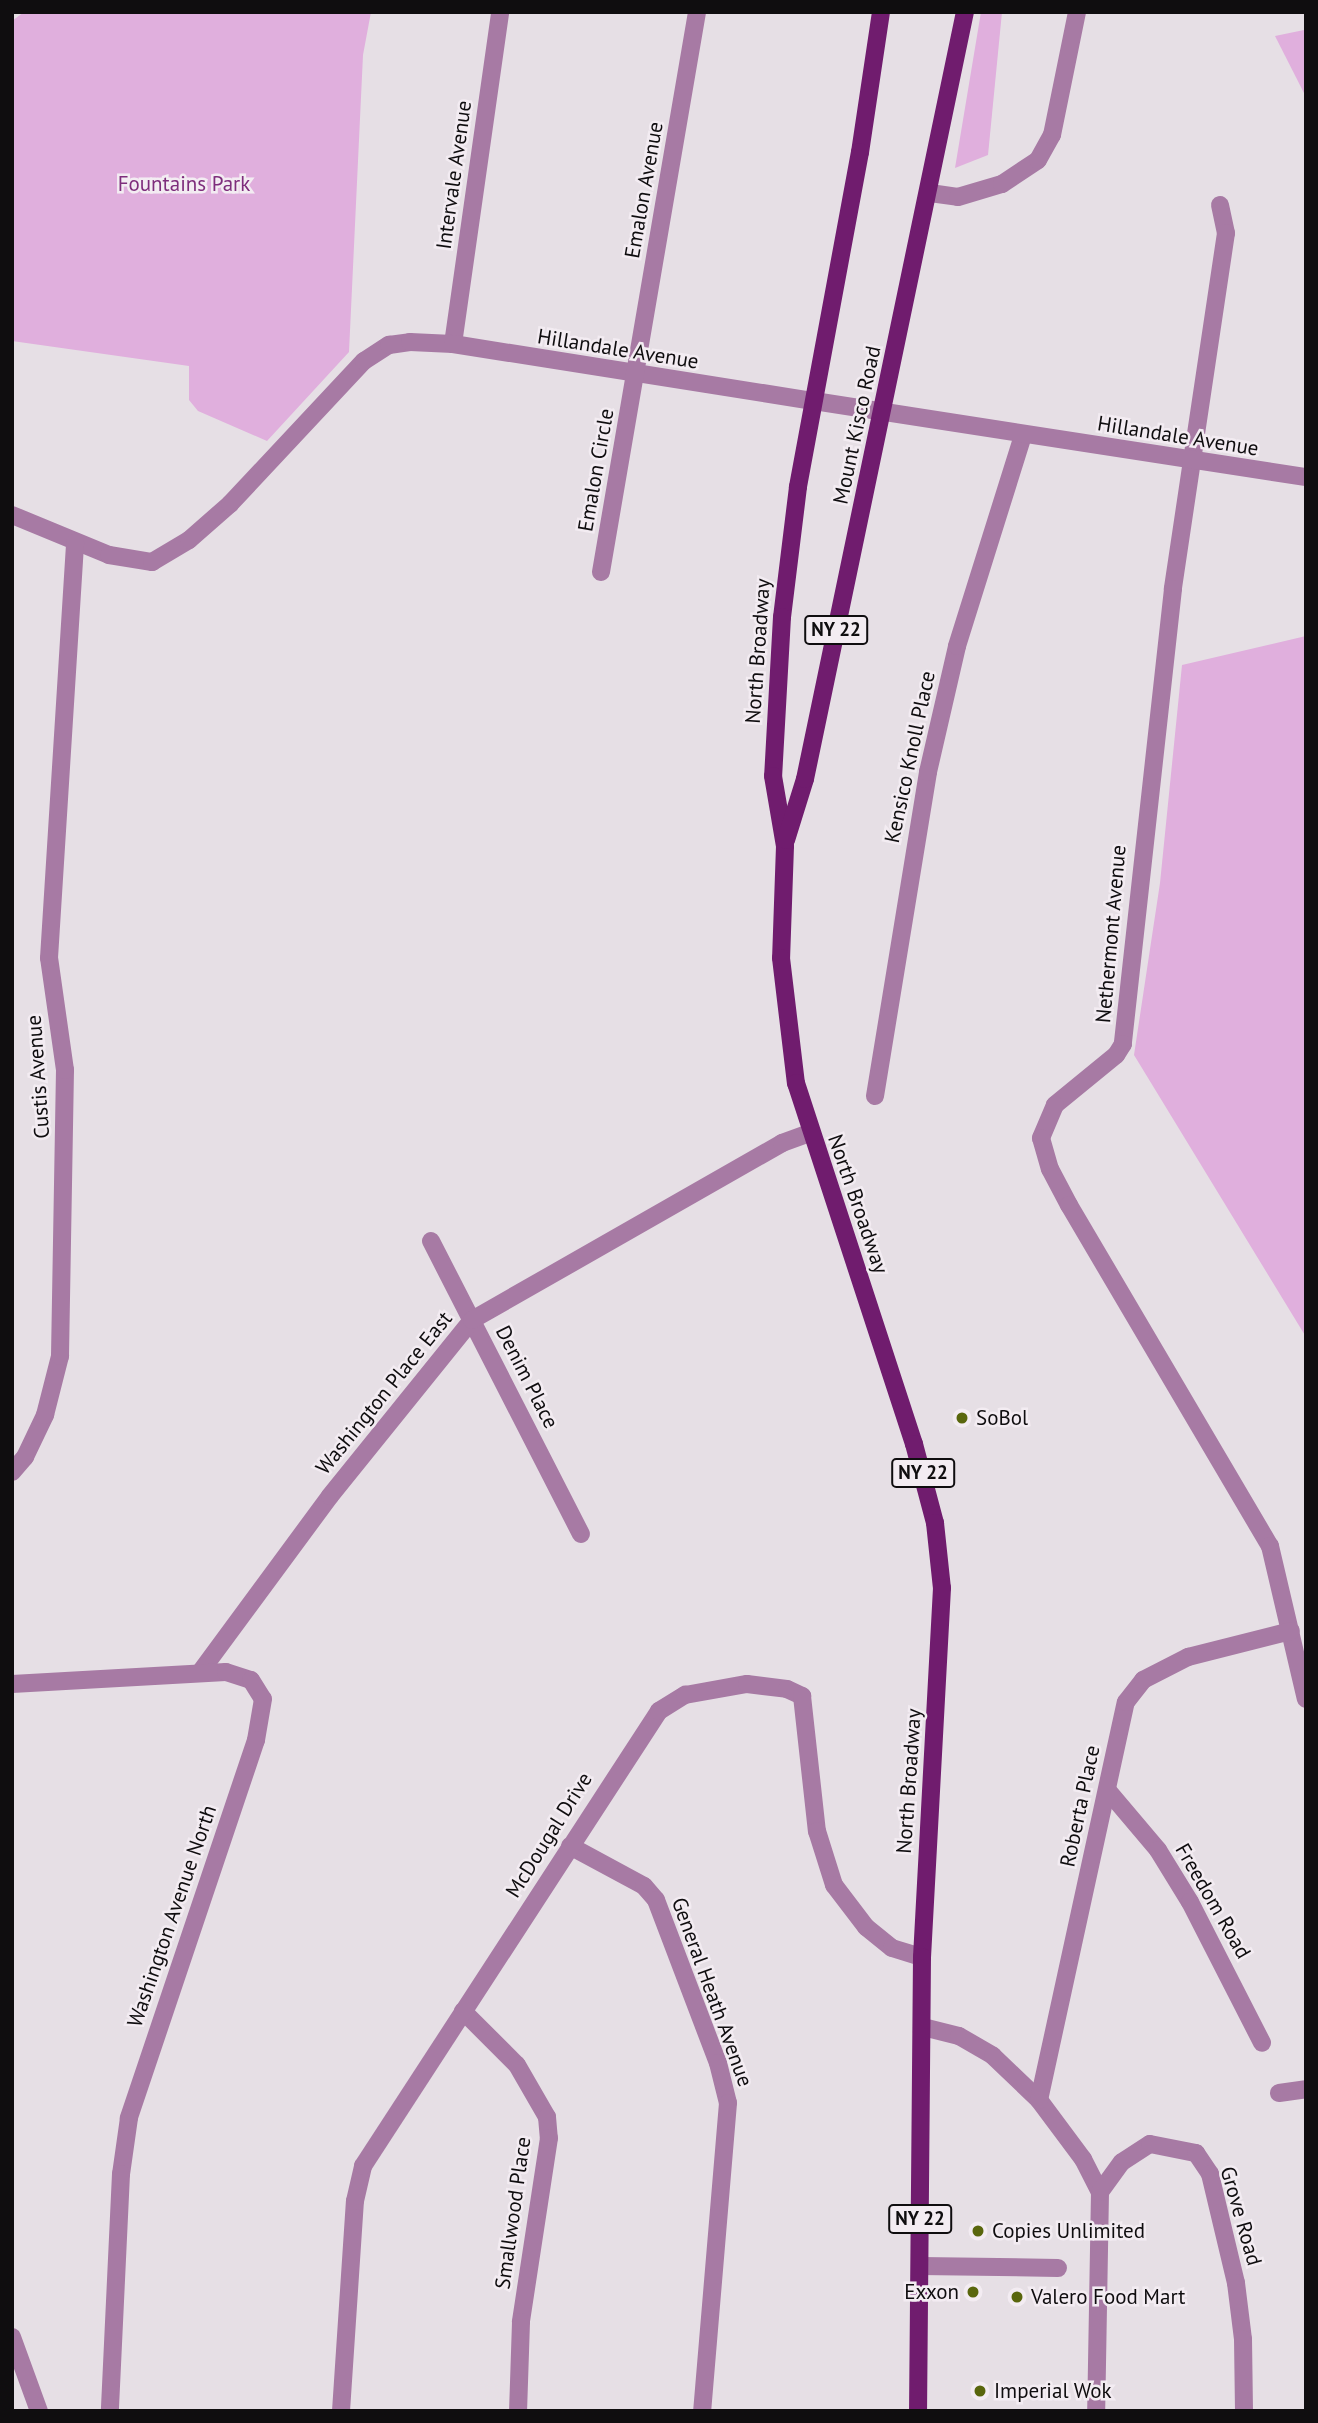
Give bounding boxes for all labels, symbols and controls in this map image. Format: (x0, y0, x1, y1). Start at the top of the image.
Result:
street label: Intervale Avenue (431, 99, 477, 251)
street label: Emalon Avenue (620, 119, 668, 261)
park label: Fountains Park (118, 171, 250, 197)
street label: Hillandale Avenue (535, 324, 701, 374)
street label: Mount Kisco Road (828, 344, 886, 506)
street label: Emalon Circle (573, 407, 619, 533)
street label: Hillandale Avenue (1095, 411, 1261, 461)
street label: North Broadway (740, 578, 776, 724)
road number: NY 22 (803, 614, 869, 646)
street label: Kensico Knoll Place (879, 669, 941, 845)
street label: Nethermont Avenue (1091, 844, 1131, 1024)
street label: Custis Avenue (21, 1014, 55, 1140)
street label: North Broadway (822, 1131, 894, 1277)
street label: Washington Place East (311, 1307, 457, 1479)
street label: Denim Place (490, 1321, 564, 1433)
place label: SoBol (976, 1405, 1028, 1431)
marker: SoBol (954, 1410, 970, 1426)
road number: NY 22 (890, 1457, 956, 1488)
street label: North Broadway (891, 1708, 927, 1854)
street label: Roberta Place (1055, 1743, 1105, 1869)
street label: McDougal Drive (500, 1768, 598, 1902)
street label: Washington Avenue North (122, 1801, 222, 2031)
street label: Freedom Road (1170, 1839, 1256, 1963)
street label: General Heath Avenue (666, 1894, 758, 2090)
street label: Smallwood Place (490, 2135, 536, 2291)
street label: Grove Road (1215, 2164, 1267, 2268)
road number: NY 22 (887, 2204, 953, 2234)
place label: Copies Unlimited (992, 2218, 1145, 2244)
marker: Copies Unlimited (970, 2223, 986, 2239)
place label: Exxon (904, 2279, 959, 2305)
marker: Exxon (965, 2284, 981, 2300)
place label: Valero Food Mart (1031, 2284, 1185, 2310)
marker: Valero Food Mart (1009, 2289, 1025, 2305)
place label: Imperial Wok (994, 2378, 1112, 2404)
marker: Imperial Wok (972, 2383, 988, 2399)

